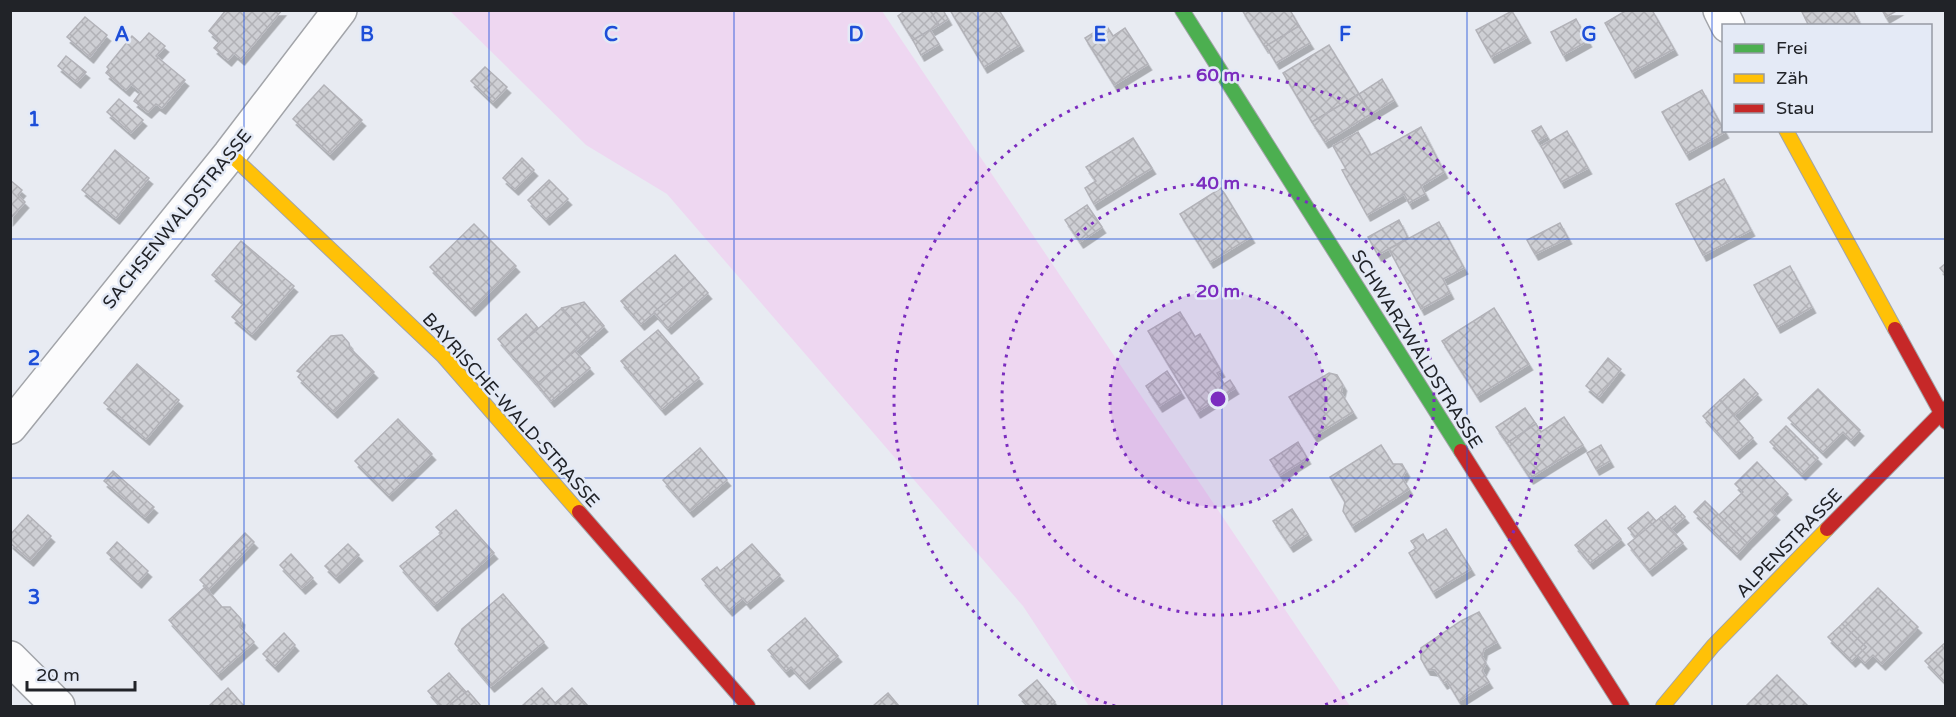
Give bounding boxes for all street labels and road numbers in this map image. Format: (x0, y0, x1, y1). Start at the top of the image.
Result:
street label: SACHSENWALDSTRASSE (98, 125, 256, 313)
street label: SCHWARZWALDSTRASSE (1347, 246, 1487, 452)
street label: BAYRISCHE-WALD-STRASSE (418, 308, 604, 512)
street label: ALPENSTRASSE (1731, 484, 1847, 602)

